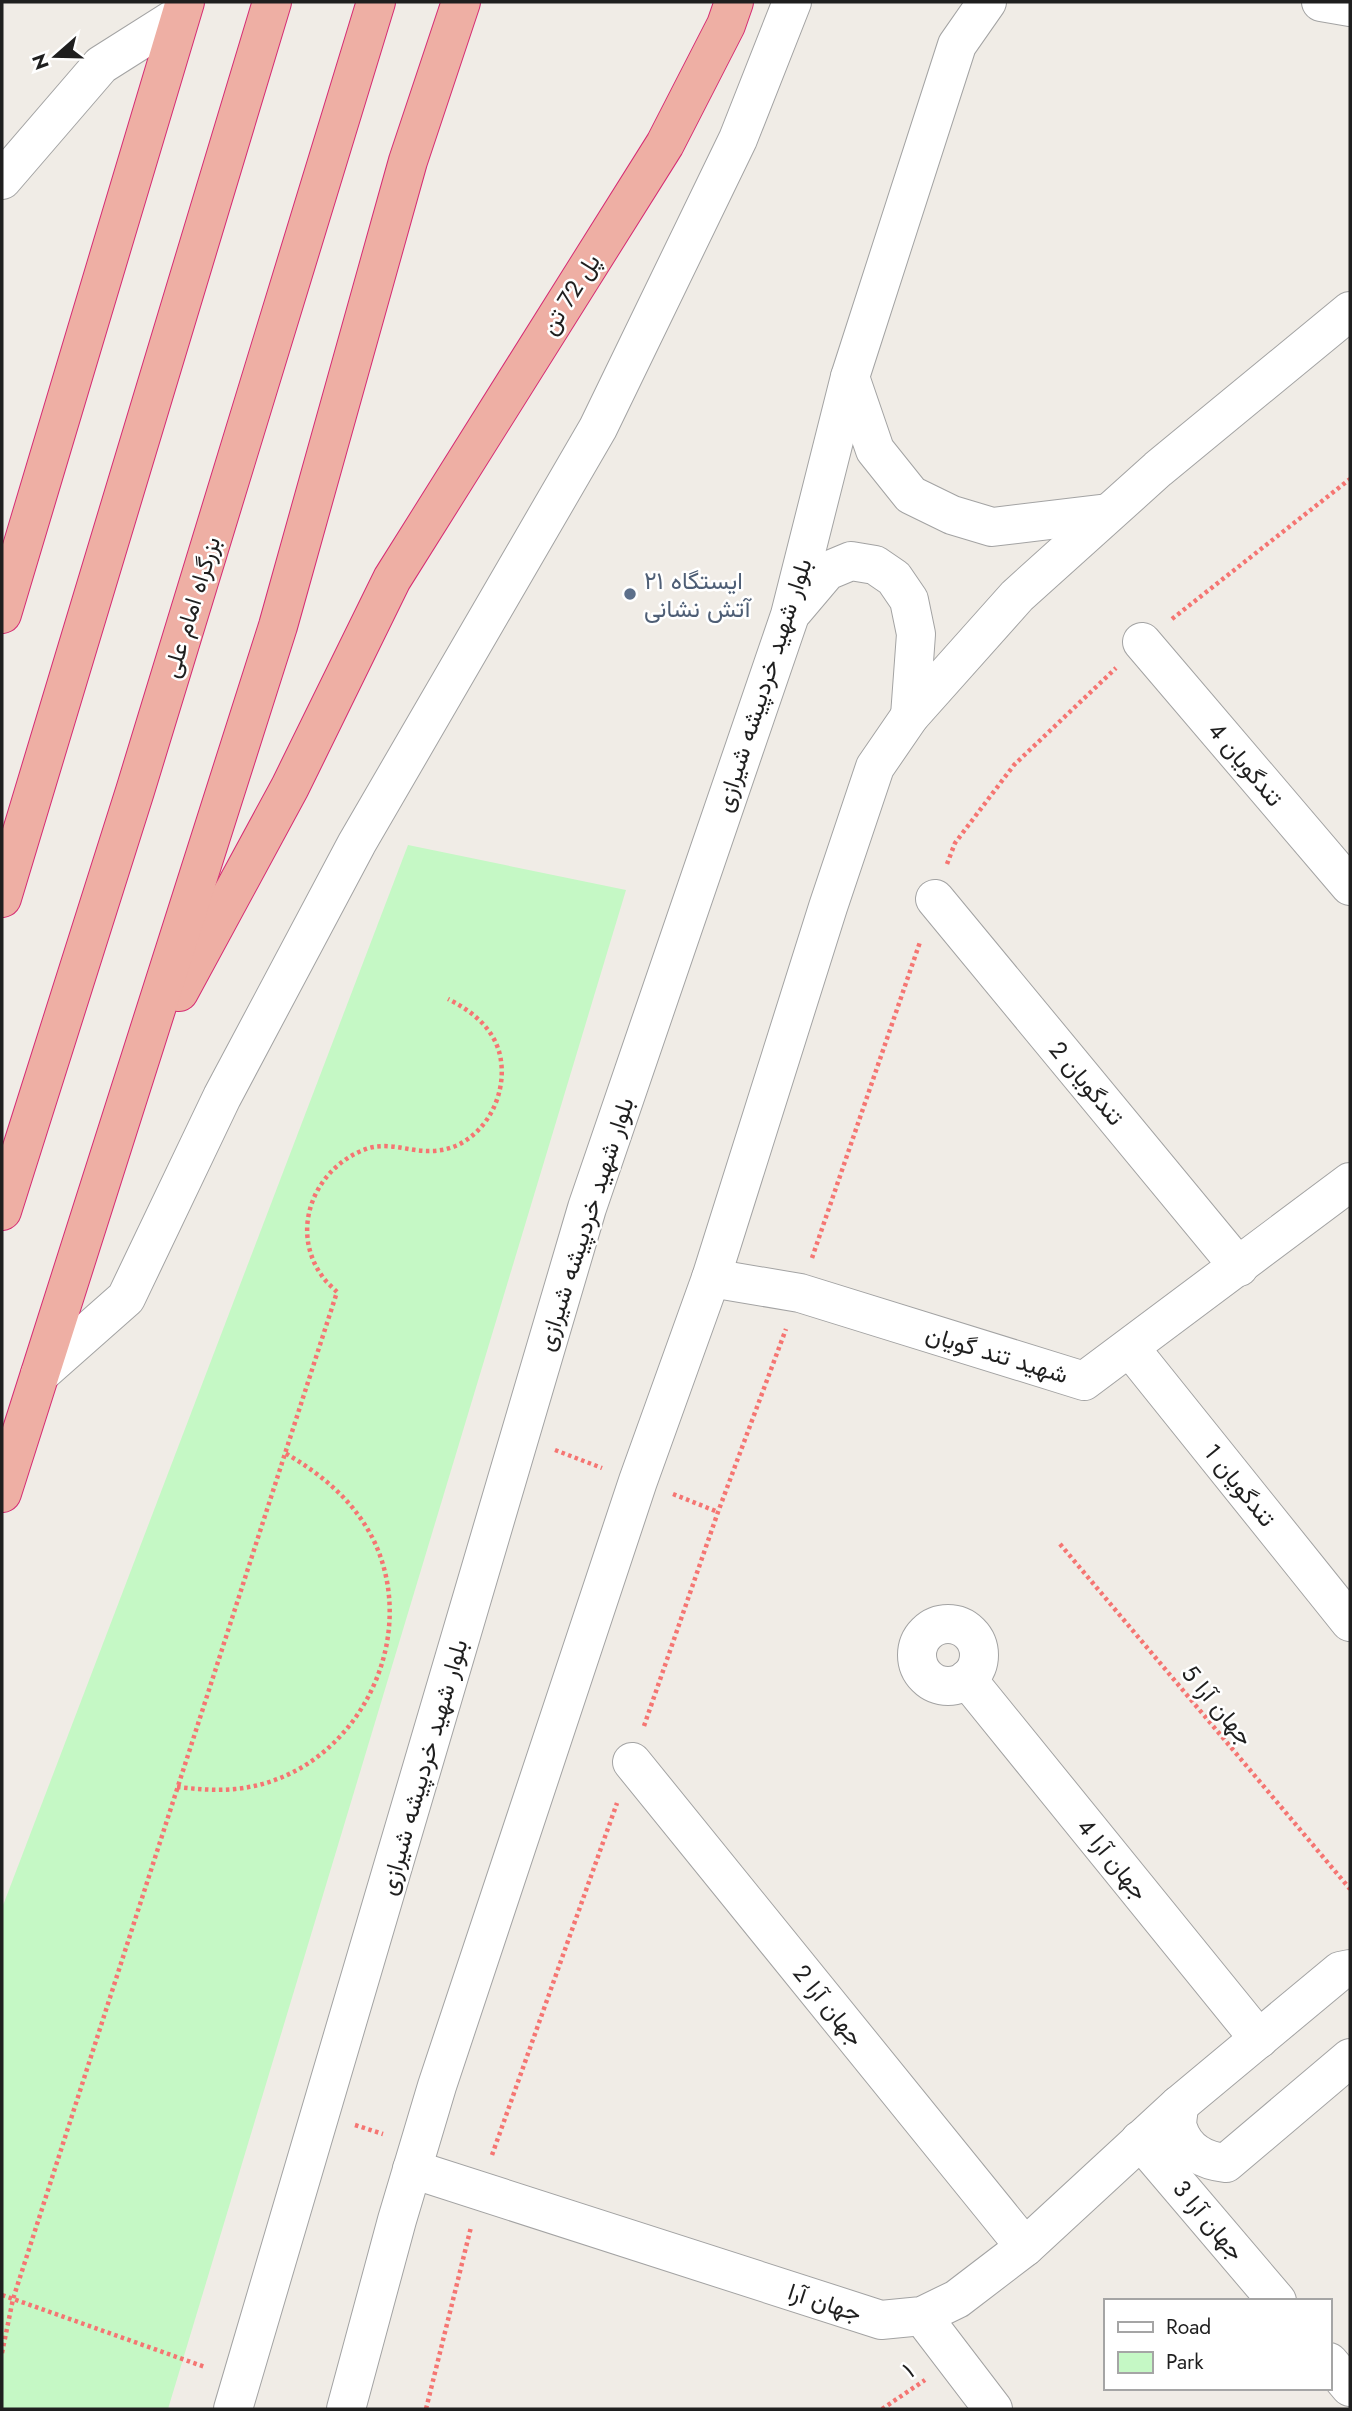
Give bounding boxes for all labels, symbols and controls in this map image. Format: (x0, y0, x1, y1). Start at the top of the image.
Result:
north arrow (21, 21, 91, 91)
text: N (25, 50, 56, 73)
street label: پل 72 تن (531, 247, 609, 341)
street label: بزرگراه امام علی (153, 532, 229, 682)
street label: بلوار شهید خردپیشه شیرازی (705, 554, 821, 816)
place label: ایستگاه ۲۱ آتش نشانی (644, 563, 753, 626)
marker: ایستگاه ۲۱ آتش نشانی (622, 586, 638, 602)
street label: تندگویان 4 (1200, 714, 1292, 814)
street label: تندگویان 2 (1041, 1033, 1133, 1133)
street label: بلوار شهید خردپیشه شیرازی (527, 1093, 643, 1355)
street label: شهید تند گویان (922, 1316, 1072, 1392)
street label: تندگویان 1 (1196, 1436, 1284, 1534)
street label: بلوار شهید خردپیشه شیرازی (370, 1635, 476, 1899)
street label: جهان آرا 5 (1174, 1657, 1262, 1753)
street label: جهان آرا 4 (1069, 1810, 1157, 1908)
street label: جهان آرا 2 (785, 1957, 873, 2053)
street label: جهان آرا 3 (1165, 2172, 1253, 2268)
street label: جهان آرا (784, 2274, 866, 2330)
legend (1104, 2299, 1331, 2390)
text: Road (1166, 2312, 1211, 2342)
text: Park (1166, 2347, 1204, 2377)
street label: ۱ (895, 2354, 921, 2386)

